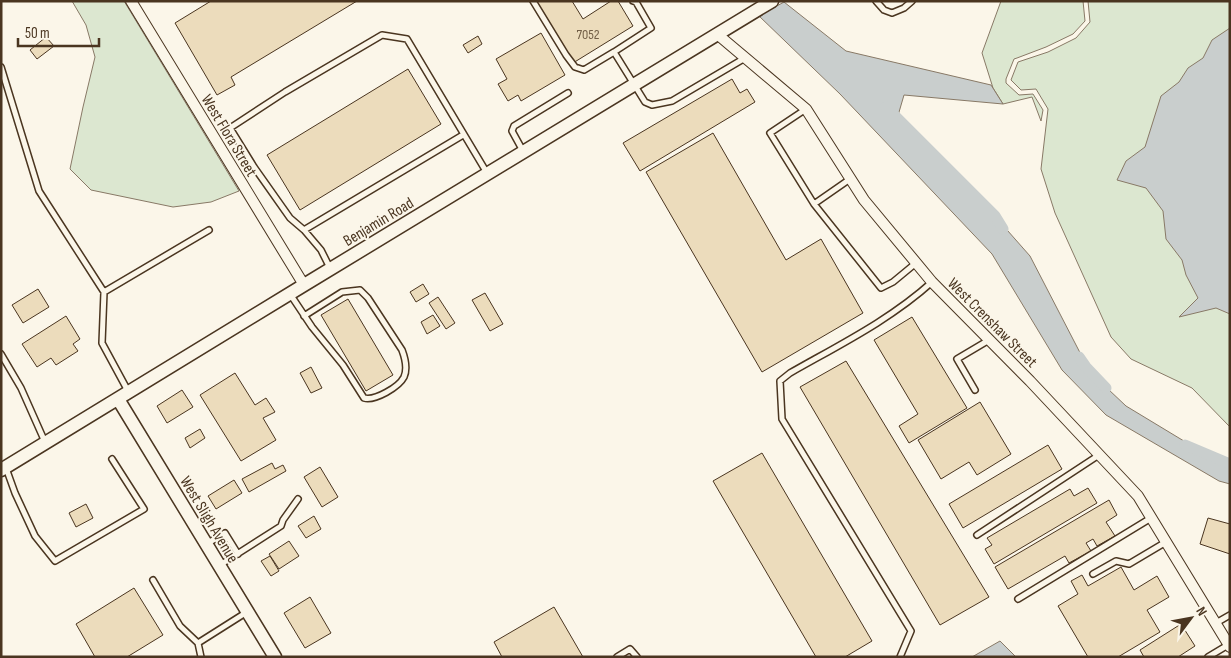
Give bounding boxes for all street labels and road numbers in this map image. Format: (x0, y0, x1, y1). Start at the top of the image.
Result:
street label: West Flora Street (197, 91, 261, 180)
street label: Benjamin Road (340, 194, 417, 251)
street label: West Crenshaw Street (943, 274, 1041, 372)
street label: West Sligh Avenue (175, 473, 242, 567)

